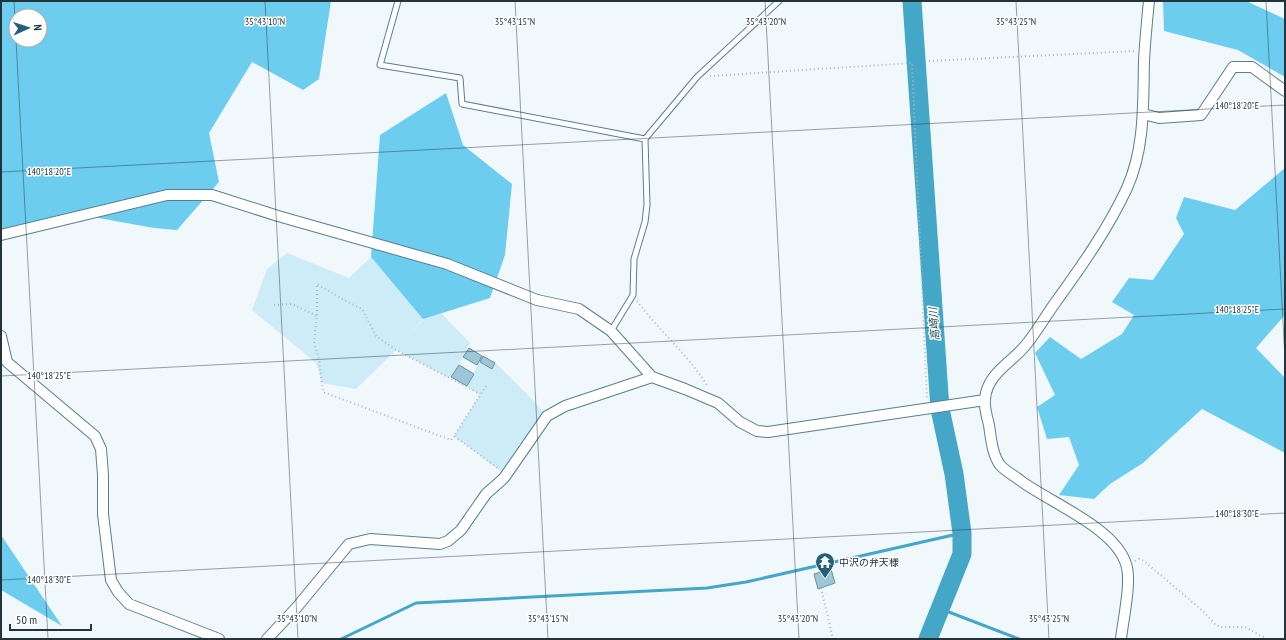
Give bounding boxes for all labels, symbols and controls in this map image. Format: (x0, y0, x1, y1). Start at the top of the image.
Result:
north arrow (8, 8, 48, 48)
text: 35°43'10"N (245, 15, 285, 28)
text: 35°43'15"N (495, 15, 535, 28)
text: 35°43'20"N (746, 15, 786, 28)
text: 35°43'25"N (996, 15, 1036, 28)
text: N (31, 24, 45, 31)
text: 140°18'20"E (1215, 99, 1259, 112)
text: 140°18'20"E (27, 165, 71, 178)
text: 140°18'25"E (1215, 303, 1259, 316)
water label: 高崎川 (926, 306, 942, 341)
text: 140°18'25"E (27, 369, 71, 382)
text: 140°18'30"E (1215, 507, 1259, 520)
temple icon: 中沢の弁天様 (814, 551, 836, 579)
place label: 中沢の弁天様 (839, 556, 899, 569)
text: 140°18'30"E (27, 573, 71, 586)
scale bar (10, 606, 91, 632)
text: 50 m (16, 612, 37, 627)
text: 35°43'10"N (277, 612, 317, 625)
text: 35°43'15"N (528, 612, 568, 625)
text: 35°43'20"N (778, 612, 818, 625)
text: 35°43'25"N (1029, 612, 1069, 625)

